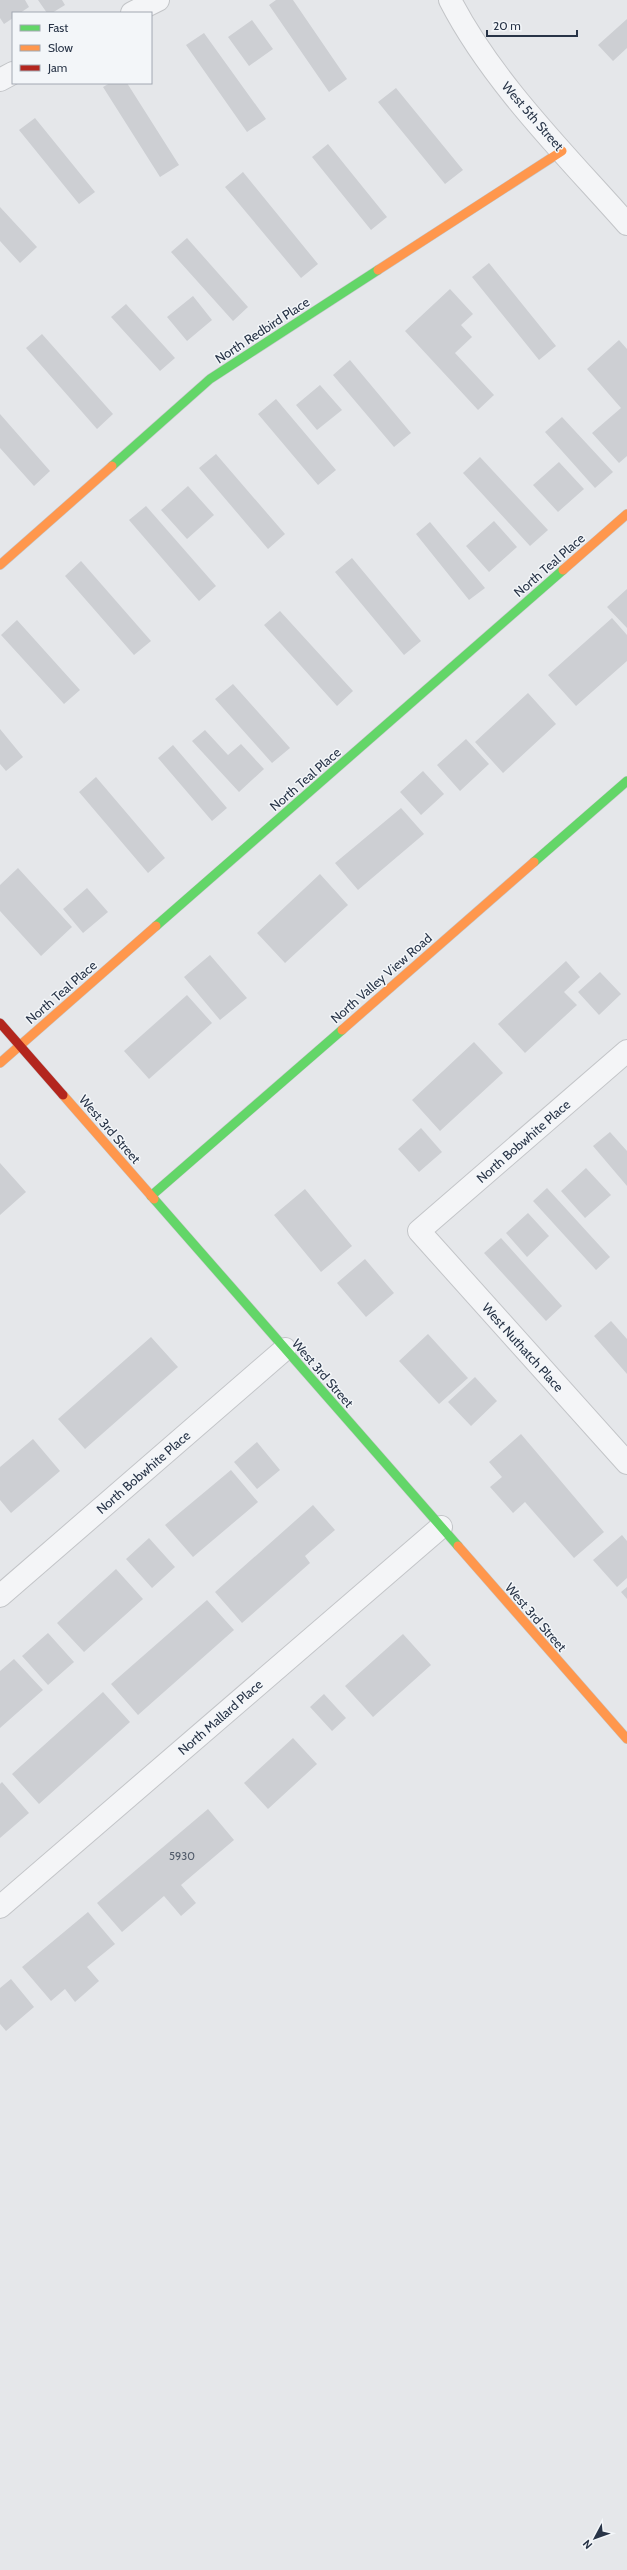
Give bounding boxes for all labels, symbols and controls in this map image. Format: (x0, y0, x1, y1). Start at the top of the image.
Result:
legend (12, 12, 152, 84)
scale bar (487, 12, 577, 38)
text: 20 m (493, 18, 521, 33)
text: Fast (48, 20, 68, 35)
text: Slow (48, 40, 73, 55)
text: Jam (47, 60, 67, 75)
street label: West 5th Street (499, 78, 568, 154)
street label: North Redbird Place (212, 293, 312, 366)
street label: North Teal Place (510, 530, 588, 600)
street label: North Teal Place (266, 744, 344, 814)
street label: North Valley View Road (327, 930, 435, 1026)
street label: North Teal Place (22, 957, 100, 1027)
street label: West 3rd Street (76, 1091, 145, 1167)
street label: North Bobwhite Place (473, 1096, 573, 1186)
street label: West Nuthatch Place (479, 1299, 567, 1395)
street label: West 3rd Street (289, 1335, 358, 1411)
street label: North Bobwhite Place (93, 1427, 193, 1517)
street label: West 3rd Street (502, 1579, 571, 1655)
street label: North Mallard Place (174, 1676, 266, 1758)
house number: 5930 (169, 1849, 195, 1863)
north arrow (575, 2518, 615, 2558)
text: N (580, 2537, 595, 2552)

